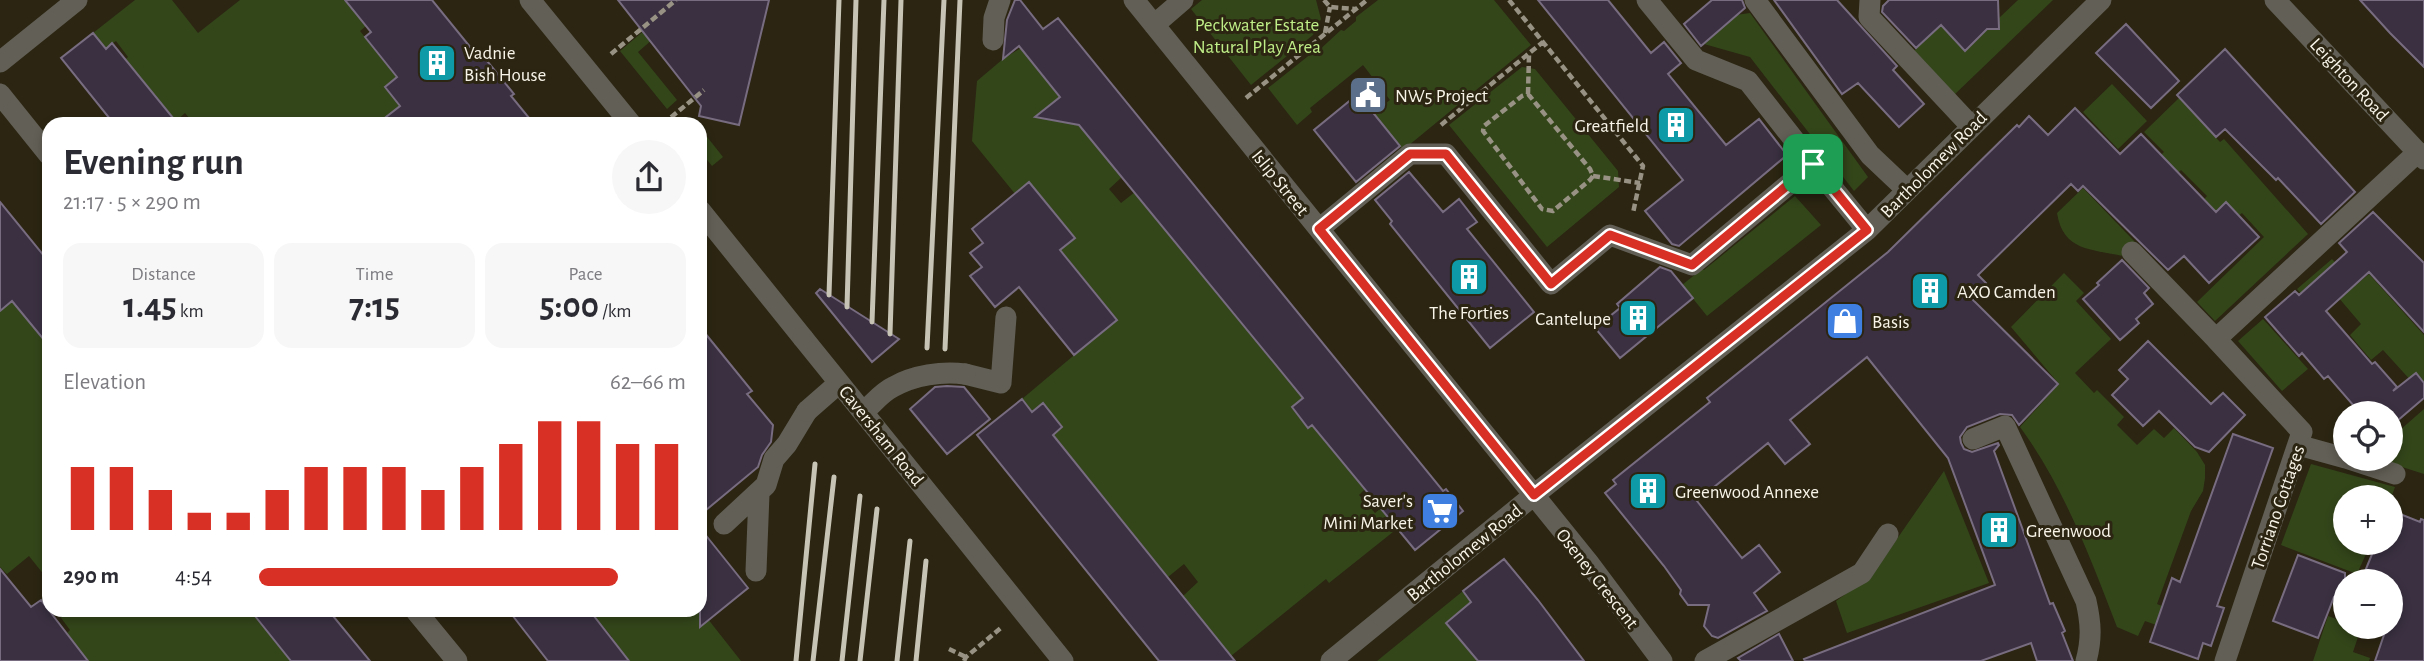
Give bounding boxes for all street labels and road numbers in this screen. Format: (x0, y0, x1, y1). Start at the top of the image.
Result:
street label: Leighton Road (2306, 35, 2392, 125)
street label: Bartholomew Road (1877, 108, 1991, 222)
street label: Islip Street (1248, 146, 1312, 219)
street label: Caversham Road (835, 382, 927, 490)
street label: Torriano Cottages (2248, 443, 2309, 572)
street label: Bartholomew Road (1404, 501, 1526, 605)
street label: Oseney Crescent (1552, 525, 1642, 632)

